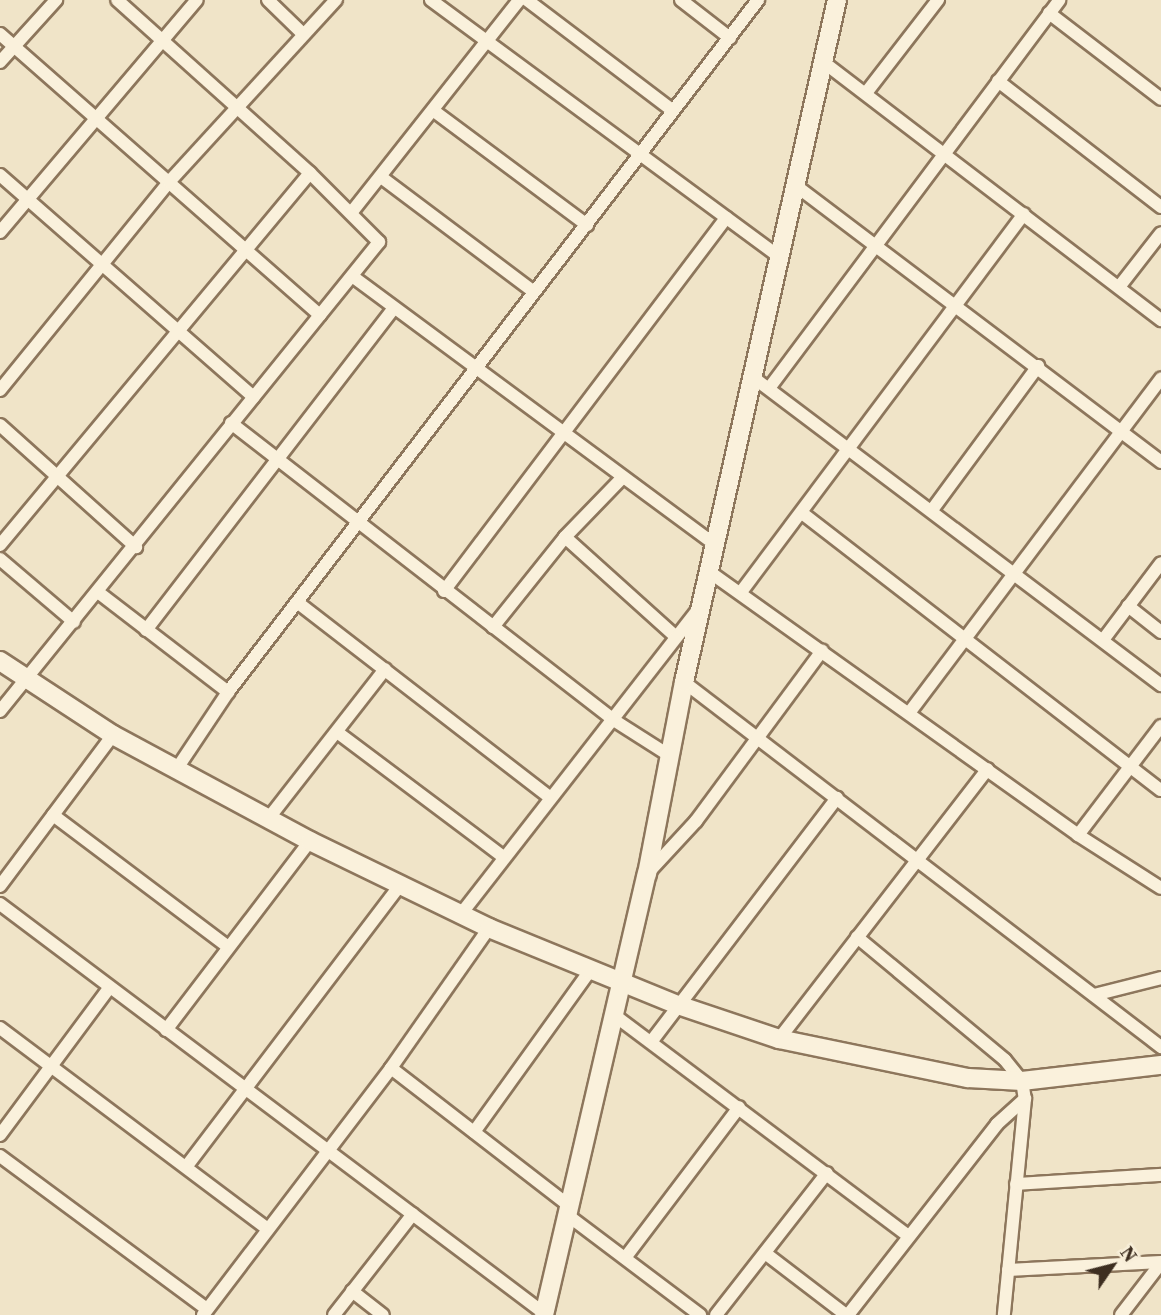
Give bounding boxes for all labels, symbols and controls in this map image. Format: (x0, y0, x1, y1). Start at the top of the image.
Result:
north arrow (1077, 1231, 1147, 1301)
text: N (1115, 1241, 1144, 1267)

